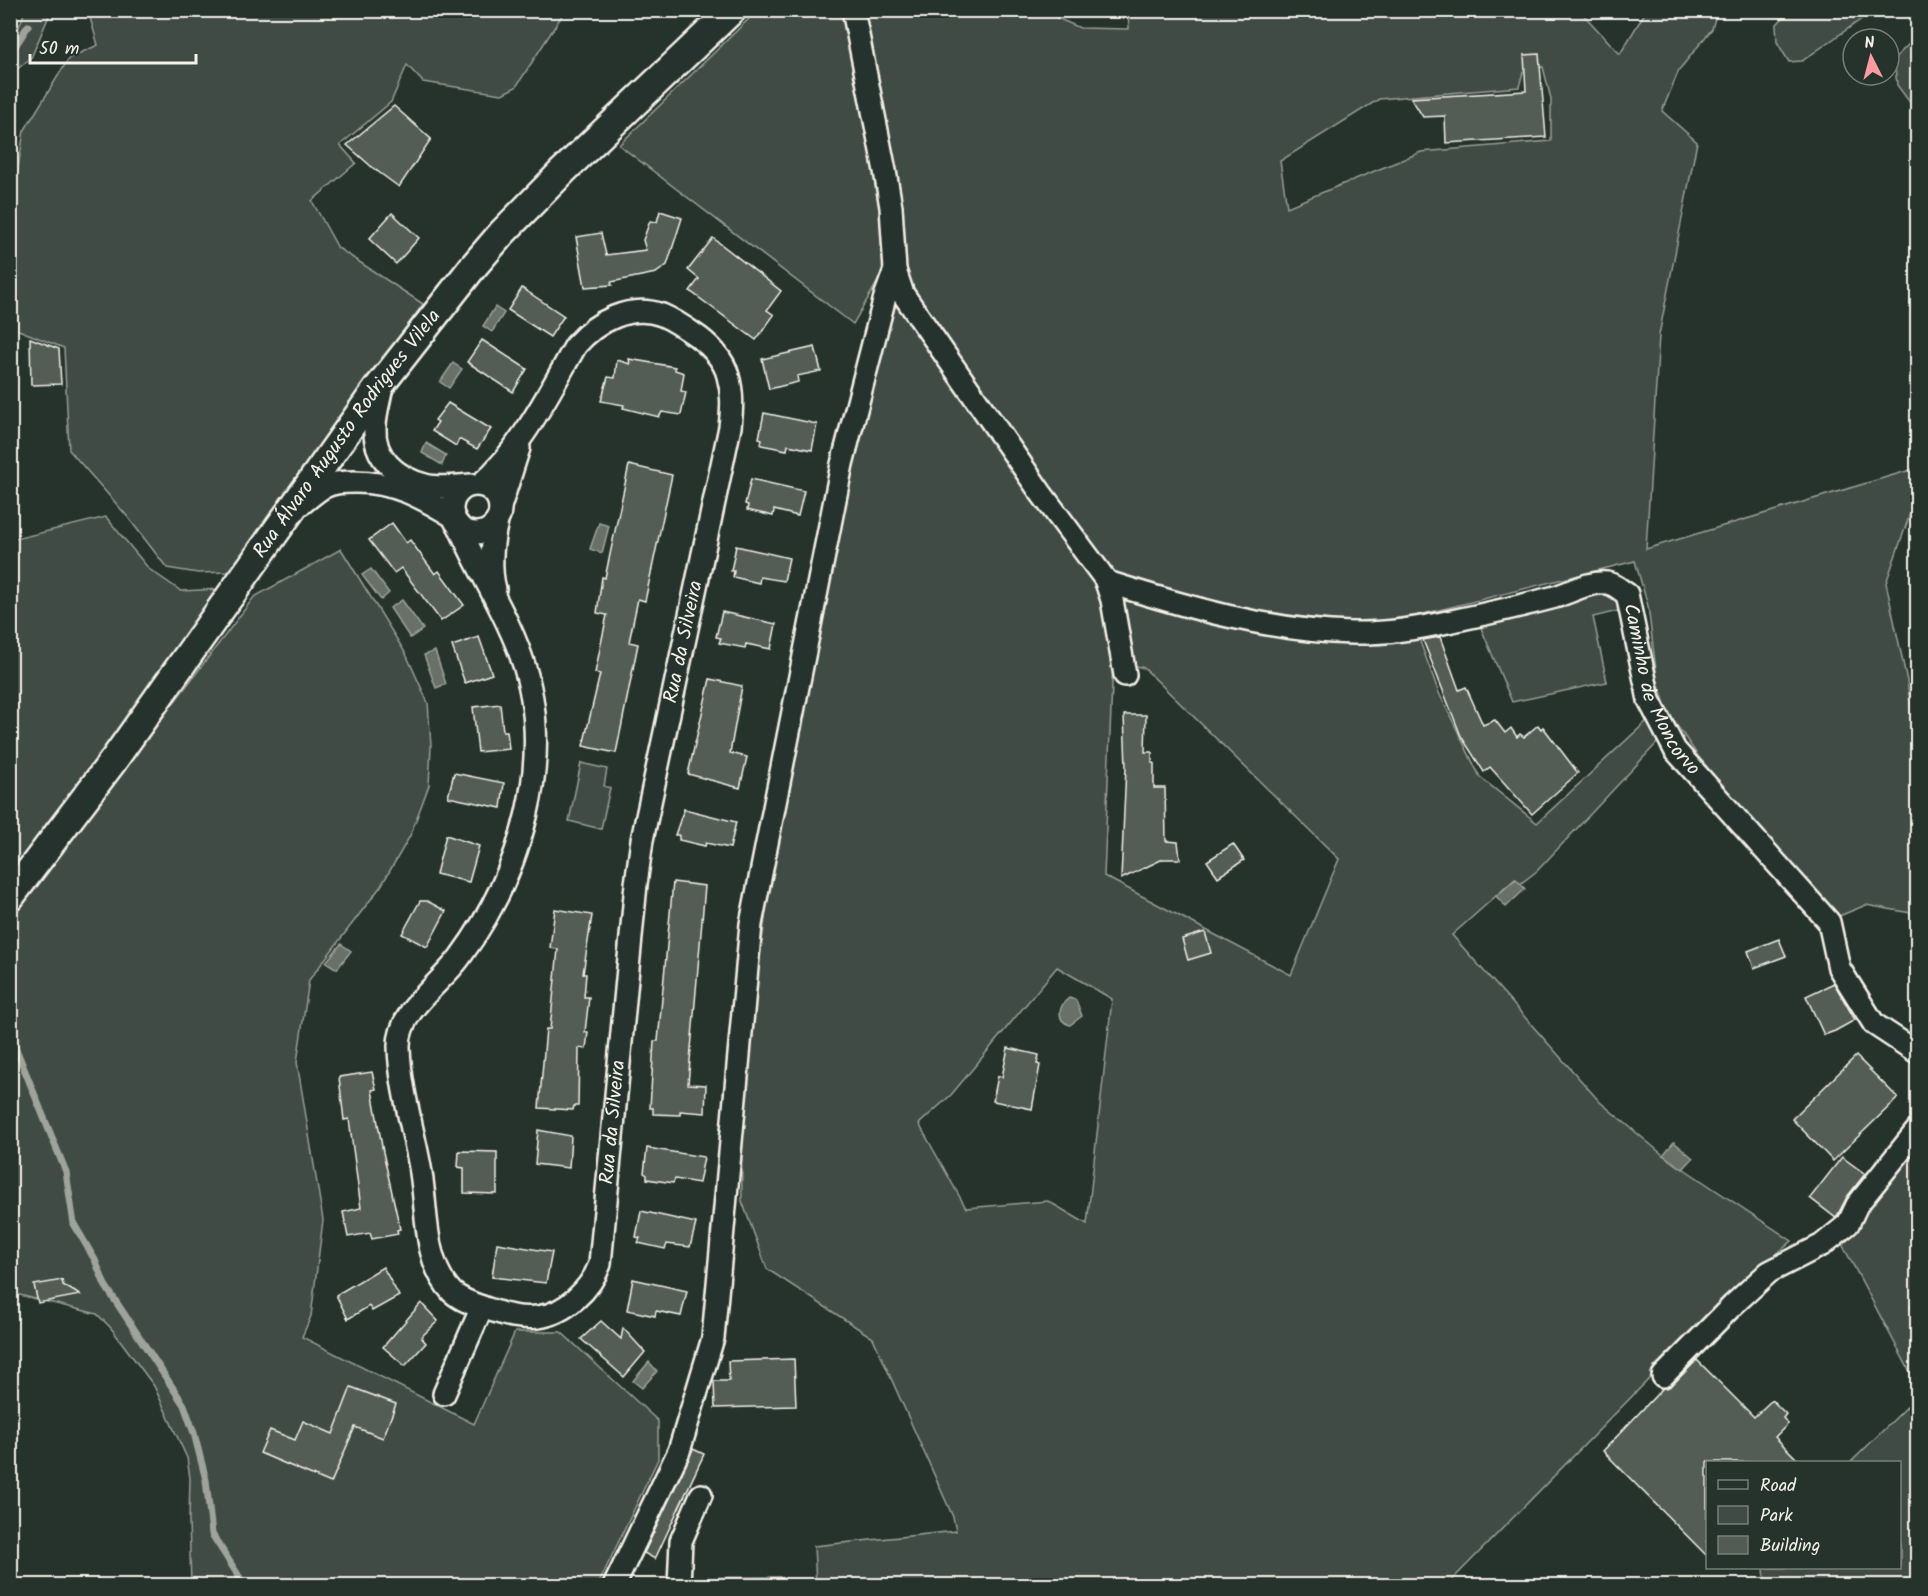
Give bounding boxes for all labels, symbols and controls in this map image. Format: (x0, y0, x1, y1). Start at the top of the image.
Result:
scale bar (30, 27, 196, 65)
north arrow (1841, 27, 1901, 87)
text: N (1863, 31, 1876, 57)
text: 50 m (39, 35, 79, 64)
street label: Rua Álvaro Augusto Rodrigues Vilela (245, 303, 450, 565)
street label: Rua da Silveira (656, 578, 713, 706)
street label: Caminho de Moncorvo (1613, 601, 1707, 784)
street label: Rua da Silveira (592, 1059, 635, 1186)
legend (1706, 1461, 1901, 1569)
text: Road (1760, 1472, 1797, 1501)
text: Park (1760, 1502, 1793, 1531)
text: Building (1760, 1532, 1820, 1561)

